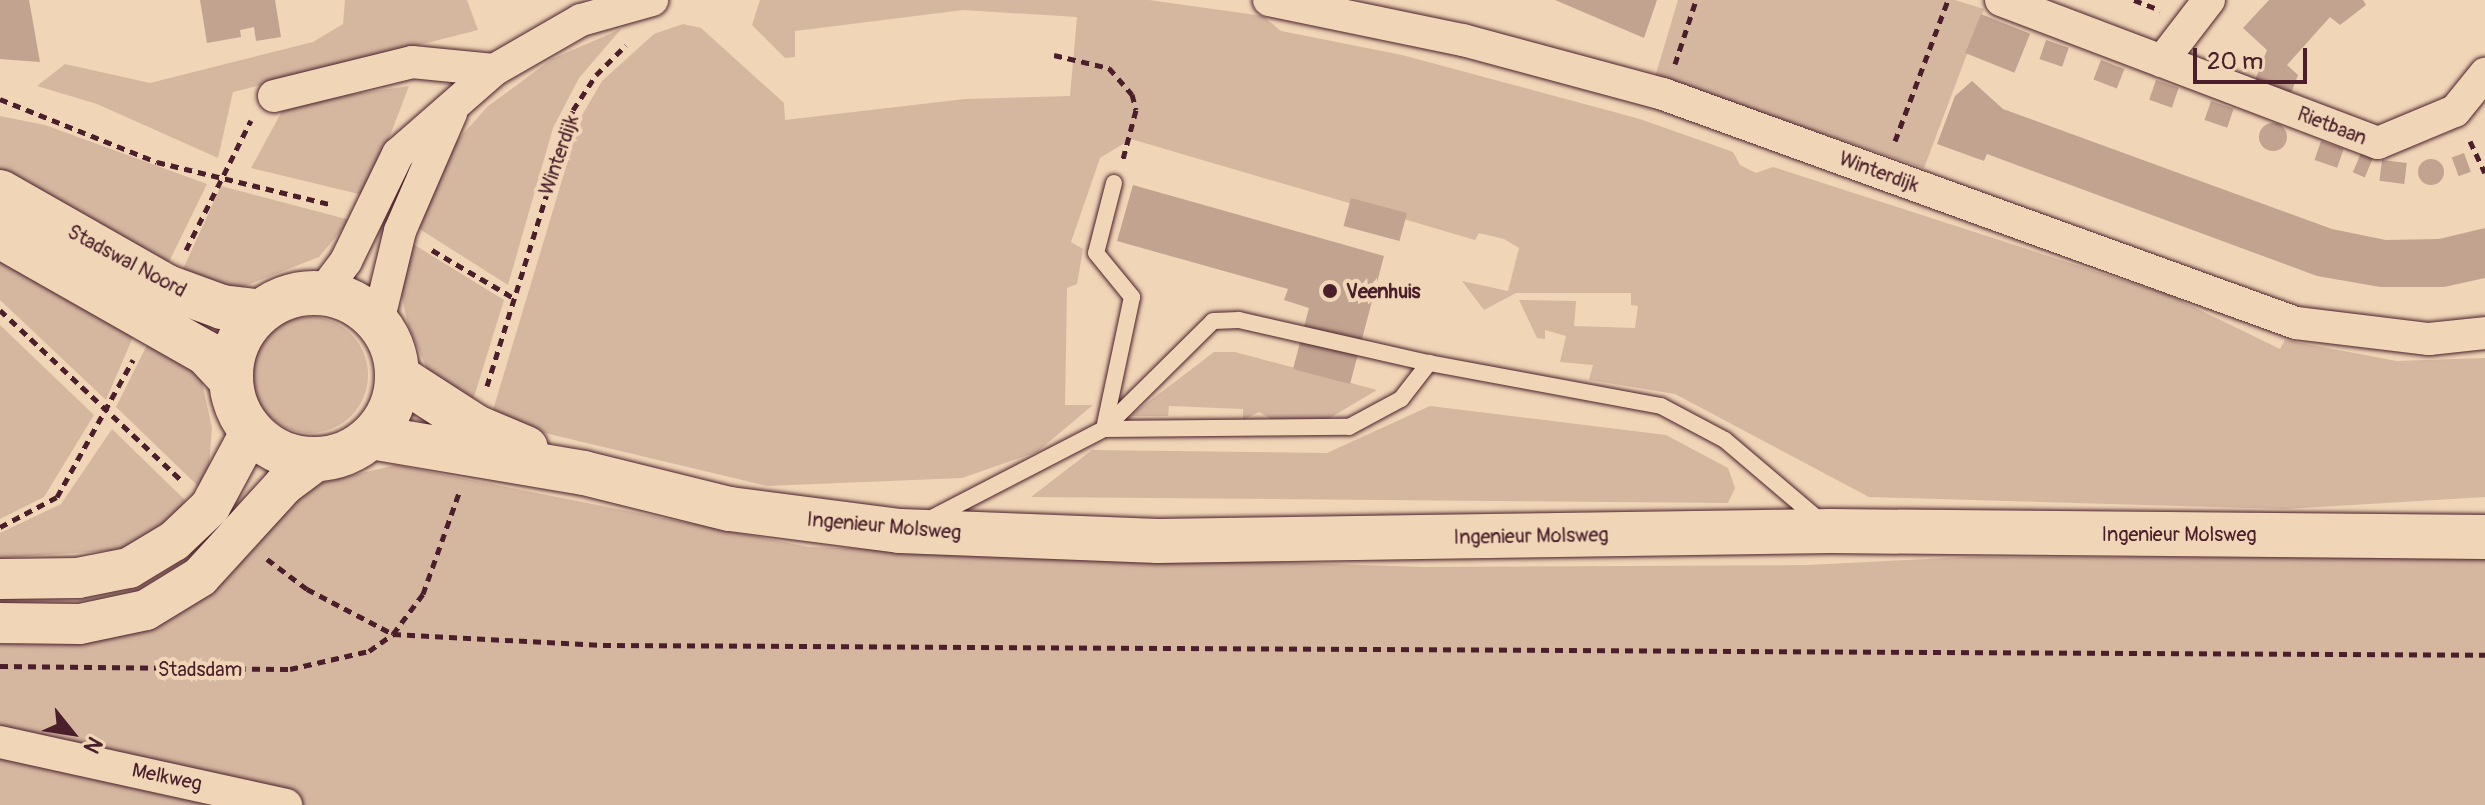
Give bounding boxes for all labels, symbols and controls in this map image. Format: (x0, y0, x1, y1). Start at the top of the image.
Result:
scale bar (2197, 32, 2311, 82)
text: 20 m (2207, 47, 2263, 76)
street label: Rietbaan (2294, 102, 2370, 150)
street label: Winterdijk (534, 112, 584, 198)
street label: Winterdijk (1836, 146, 1922, 198)
street label: Stadswal Noord (63, 220, 191, 302)
place label: Veenhuis (1346, 279, 1421, 303)
marker: Veenhuis (1321, 282, 1339, 300)
street label: Ingenieur Molsweg (806, 507, 962, 545)
street label: Ingenieur Molsweg (2101, 522, 2257, 546)
street label: Ingenieur Molsweg (1453, 523, 1609, 549)
street label: Stadsdam (158, 657, 242, 681)
north arrow (32, 693, 112, 773)
text: N (77, 732, 109, 758)
street label: Melkweg (130, 758, 204, 796)

